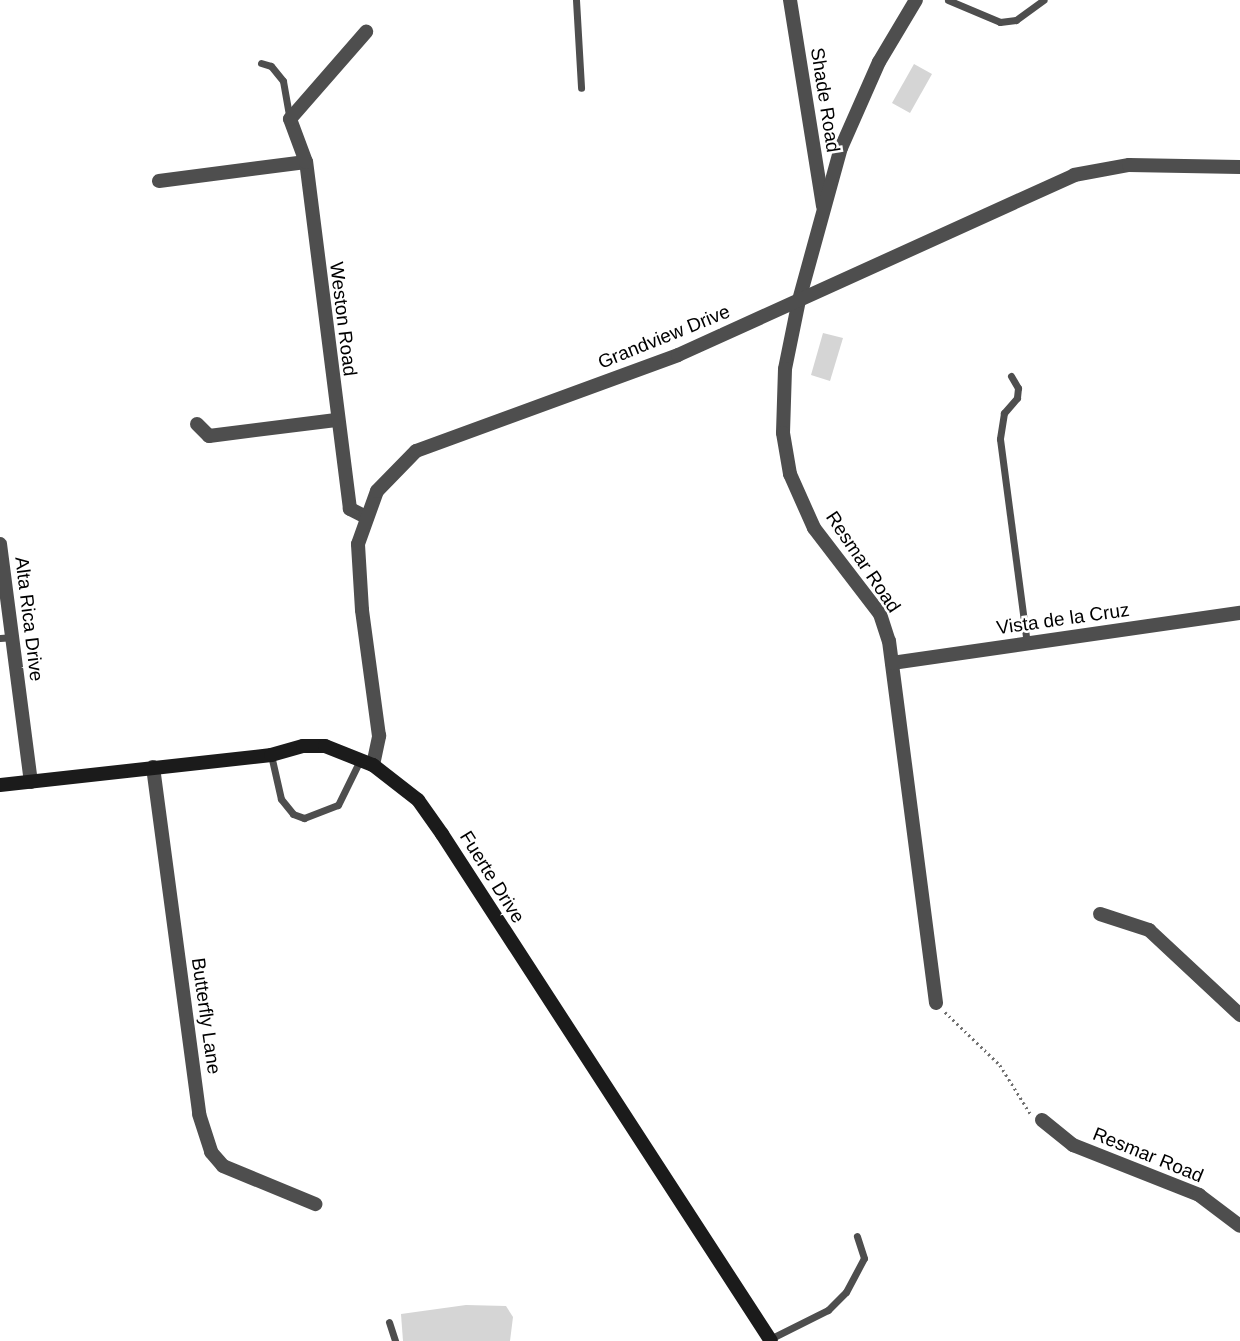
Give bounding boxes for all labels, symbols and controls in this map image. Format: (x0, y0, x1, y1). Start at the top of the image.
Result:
street label: Shade Road (805, 46, 845, 154)
street label: Weston Road (325, 261, 361, 377)
street label: Grandview Drive (595, 300, 733, 374)
street label: Resmar Road (821, 507, 905, 617)
street label: Alta Rica Drive (10, 555, 48, 683)
street label: Vista de la Cruz (995, 598, 1131, 640)
street label: Fuerte Drive (455, 827, 529, 927)
street label: Butterfly Lane (187, 956, 225, 1076)
street label: Resmar Road (1089, 1122, 1207, 1188)

